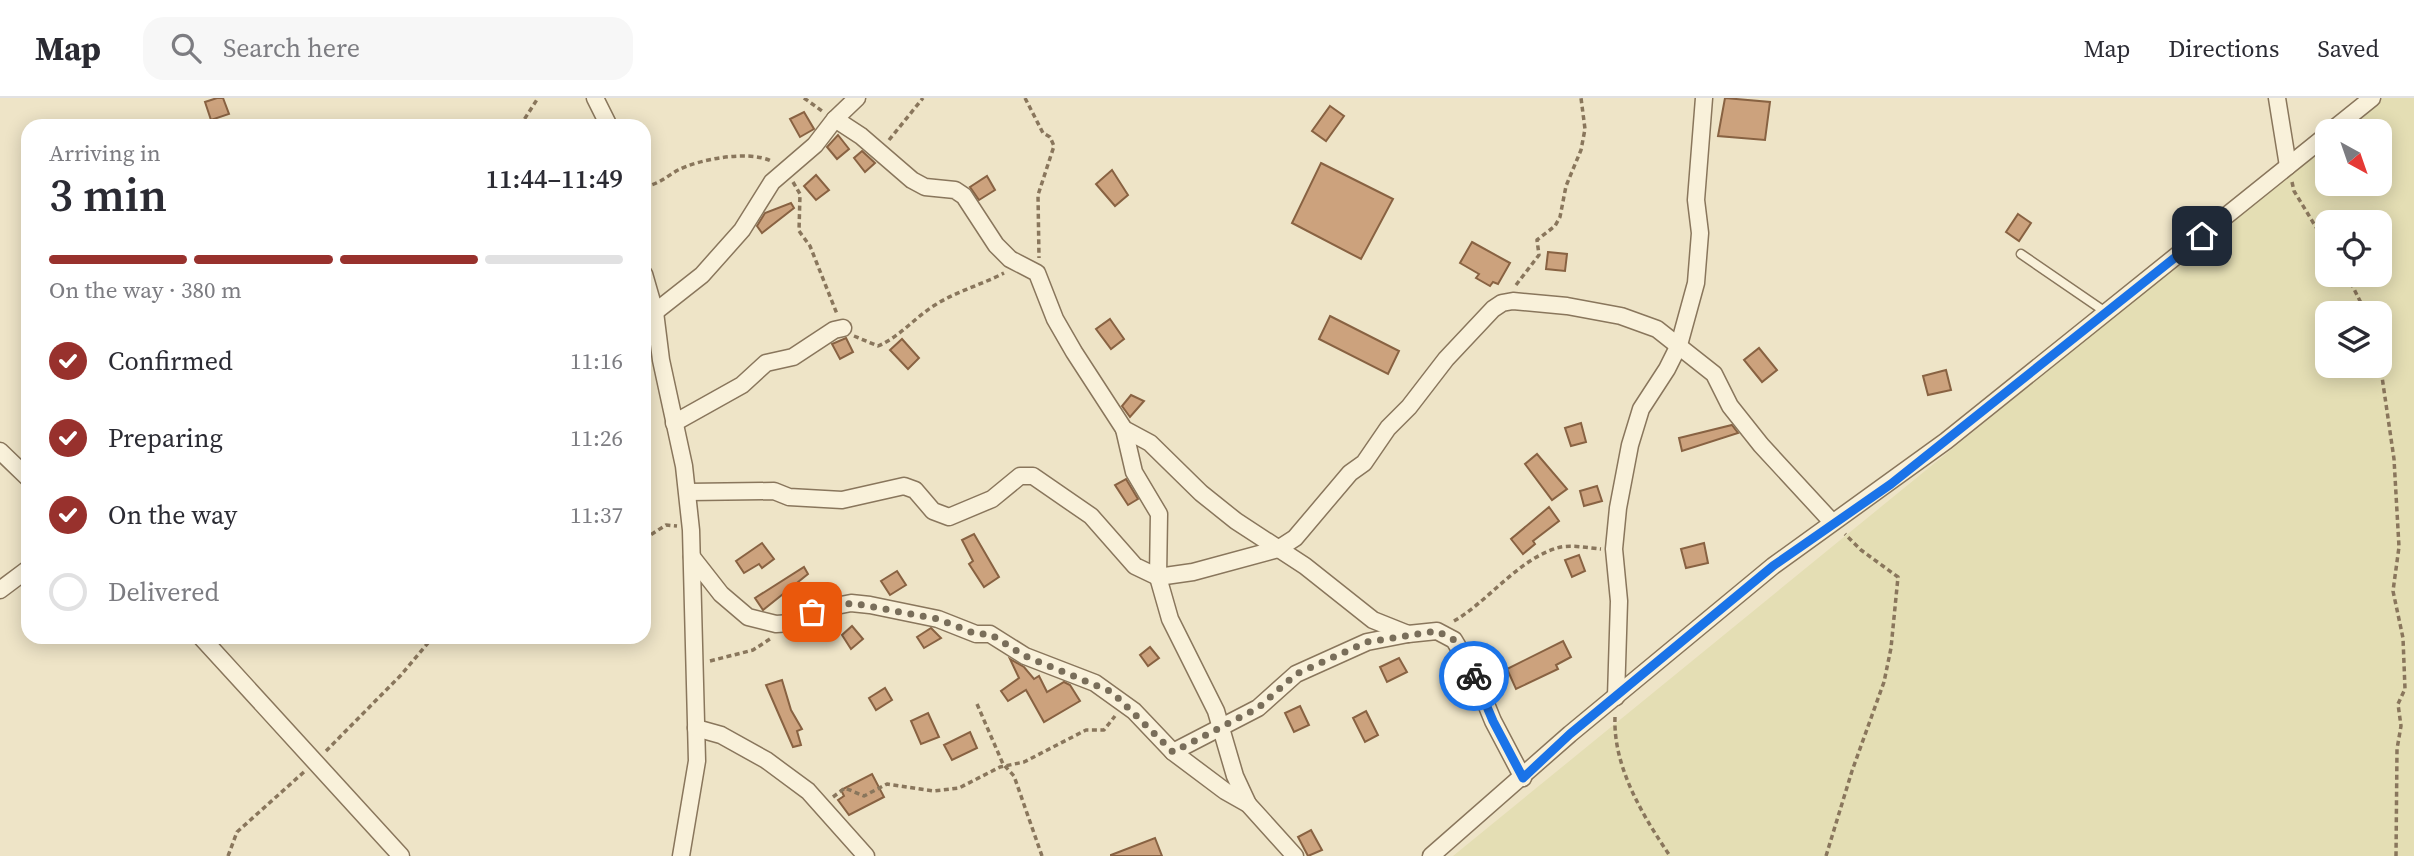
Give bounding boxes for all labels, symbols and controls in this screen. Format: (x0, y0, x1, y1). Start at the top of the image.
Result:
search box (143, 17, 633, 80)
text: Map (35, 26, 101, 71)
icon: search (167, 29, 205, 67)
text: Search here (223, 30, 360, 66)
text: Map (2083, 32, 2130, 65)
text: Directions (2168, 32, 2279, 65)
text: Saved (2317, 32, 2379, 65)
north arrow (2315, 119, 2392, 196)
map controls (2315, 119, 2392, 378)
text: Arriving in (49, 137, 161, 169)
text: 11:44–11:49 (486, 161, 623, 197)
text: 3 min (49, 163, 167, 226)
pin (2172, 206, 2232, 266)
button: locate (2315, 210, 2392, 287)
icon: home (2183, 217, 2221, 255)
text: On the way · 380 m (49, 274, 242, 306)
button: layers (2315, 301, 2392, 378)
icon: check (49, 342, 87, 380)
text: Confirmed (108, 343, 233, 379)
text: 11:16 (570, 345, 623, 377)
icon: check (49, 419, 87, 457)
text: Preparing (108, 420, 223, 456)
text: 11:26 (570, 422, 623, 454)
icon: check (49, 496, 87, 534)
text: On the way (108, 497, 237, 533)
text: 11:37 (570, 499, 623, 531)
text: Delivered (108, 574, 219, 610)
pin (782, 582, 842, 642)
icon: bag (793, 593, 831, 631)
courier (1439, 641, 1509, 711)
icon: bike (1455, 657, 1493, 695)

